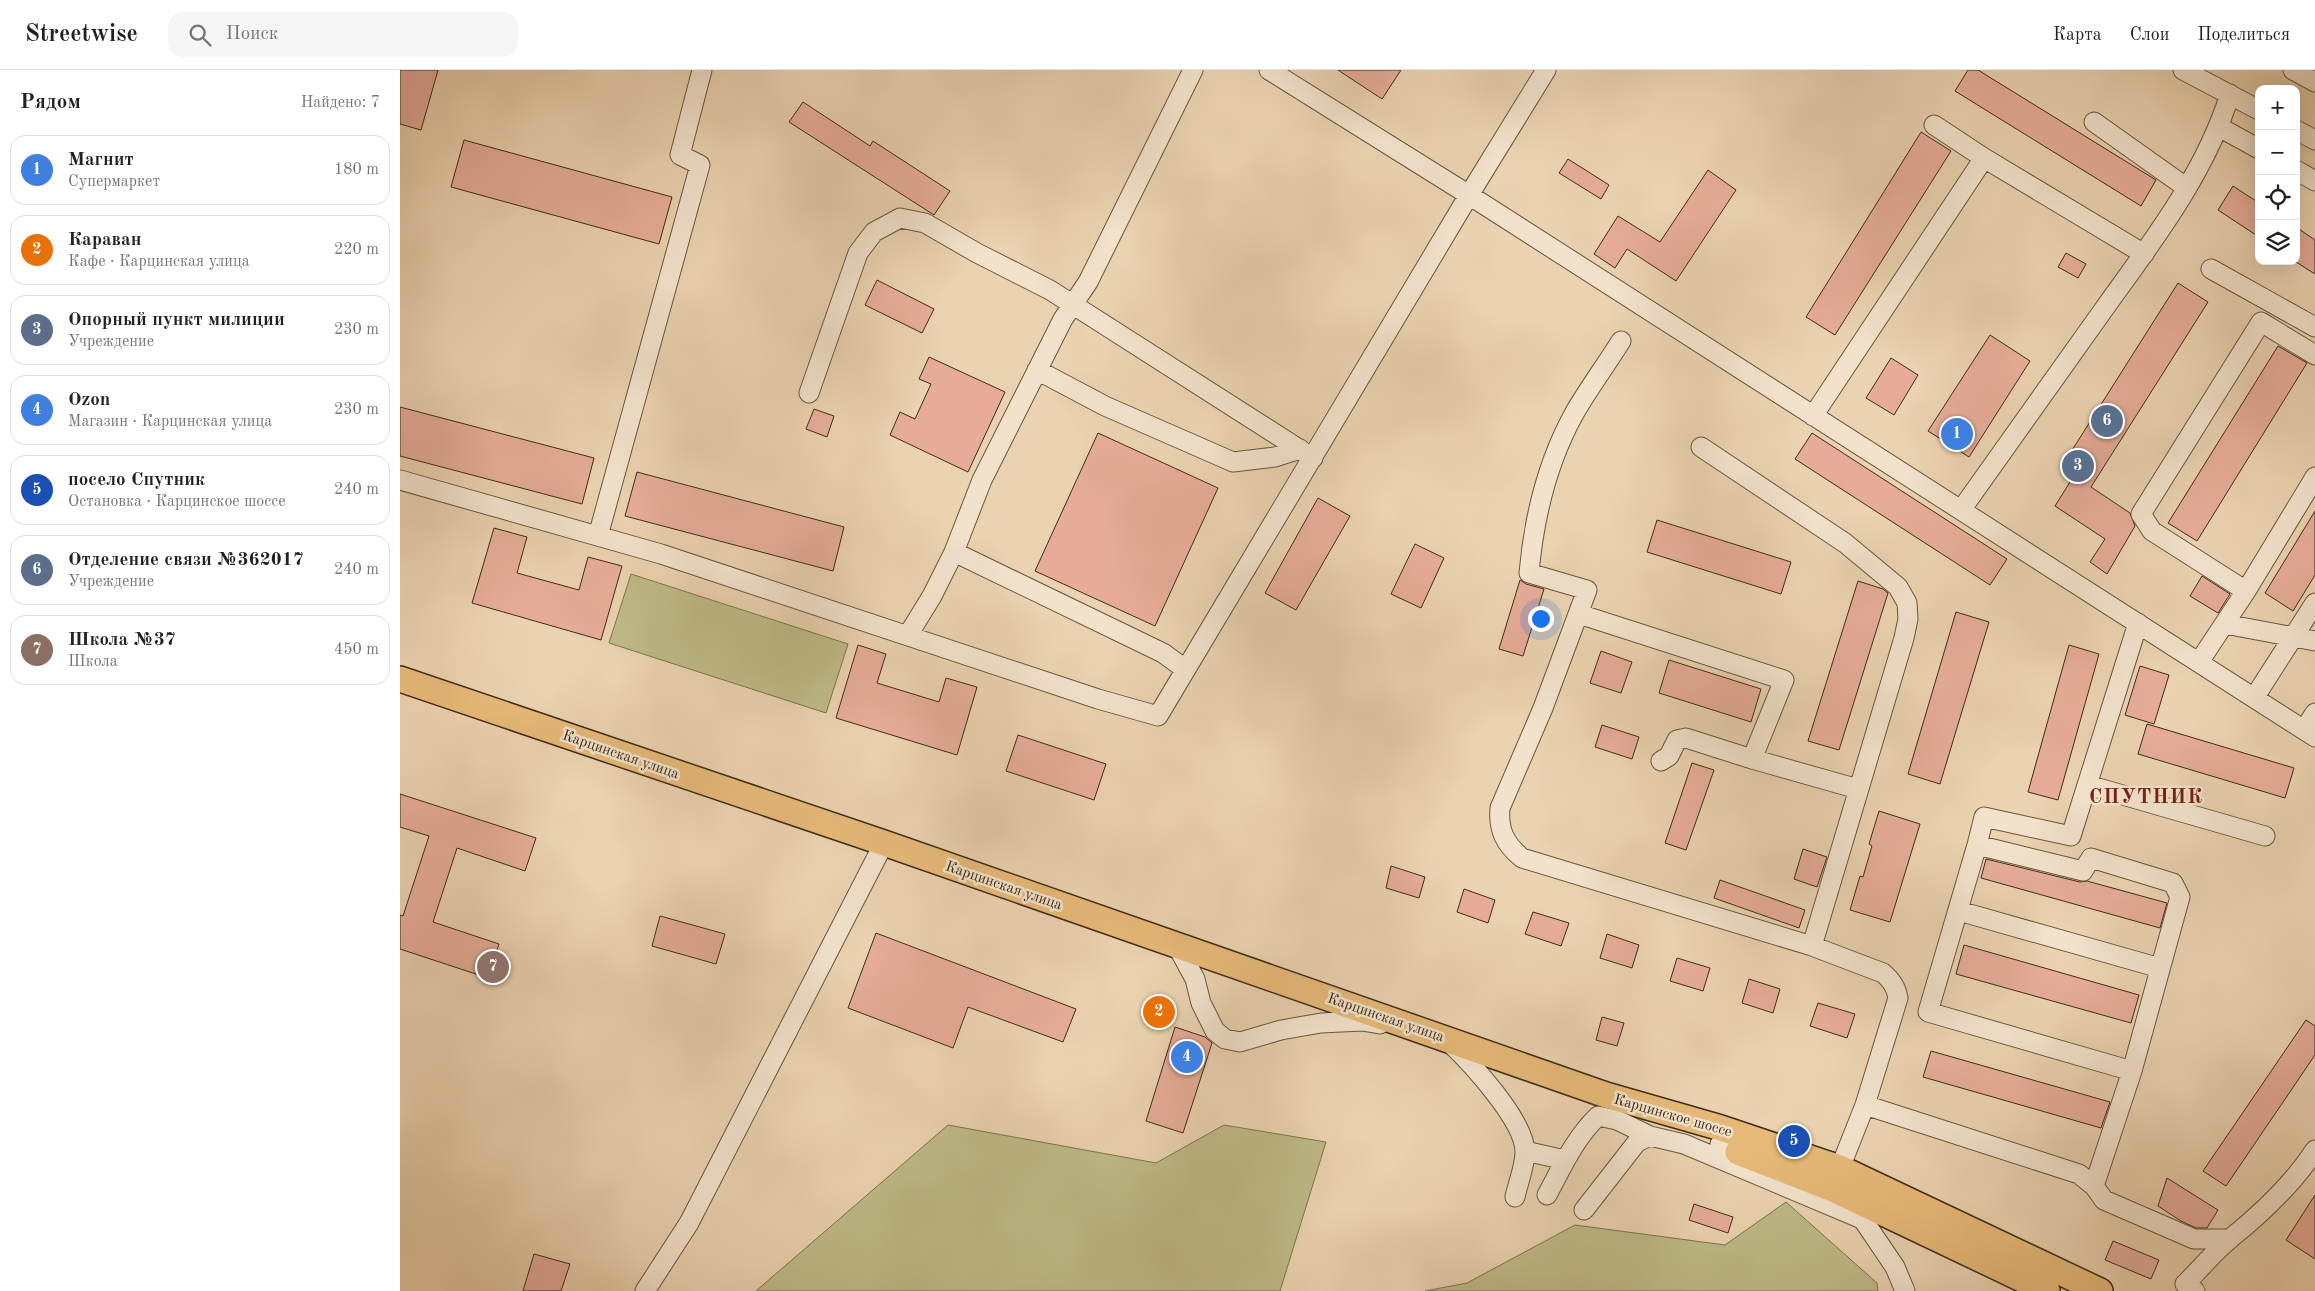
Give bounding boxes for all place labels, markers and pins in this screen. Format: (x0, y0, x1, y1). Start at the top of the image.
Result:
pin: 6 (2091, 402, 2123, 440)
pin: 1 (1941, 415, 1973, 453)
pin: 3 (2062, 447, 2094, 485)
pin: 7 (477, 948, 509, 986)
pin: 2 (1143, 993, 1175, 1031)
pin: 4 (1171, 1038, 1203, 1076)
pin: 5 (1778, 1122, 1810, 1160)

